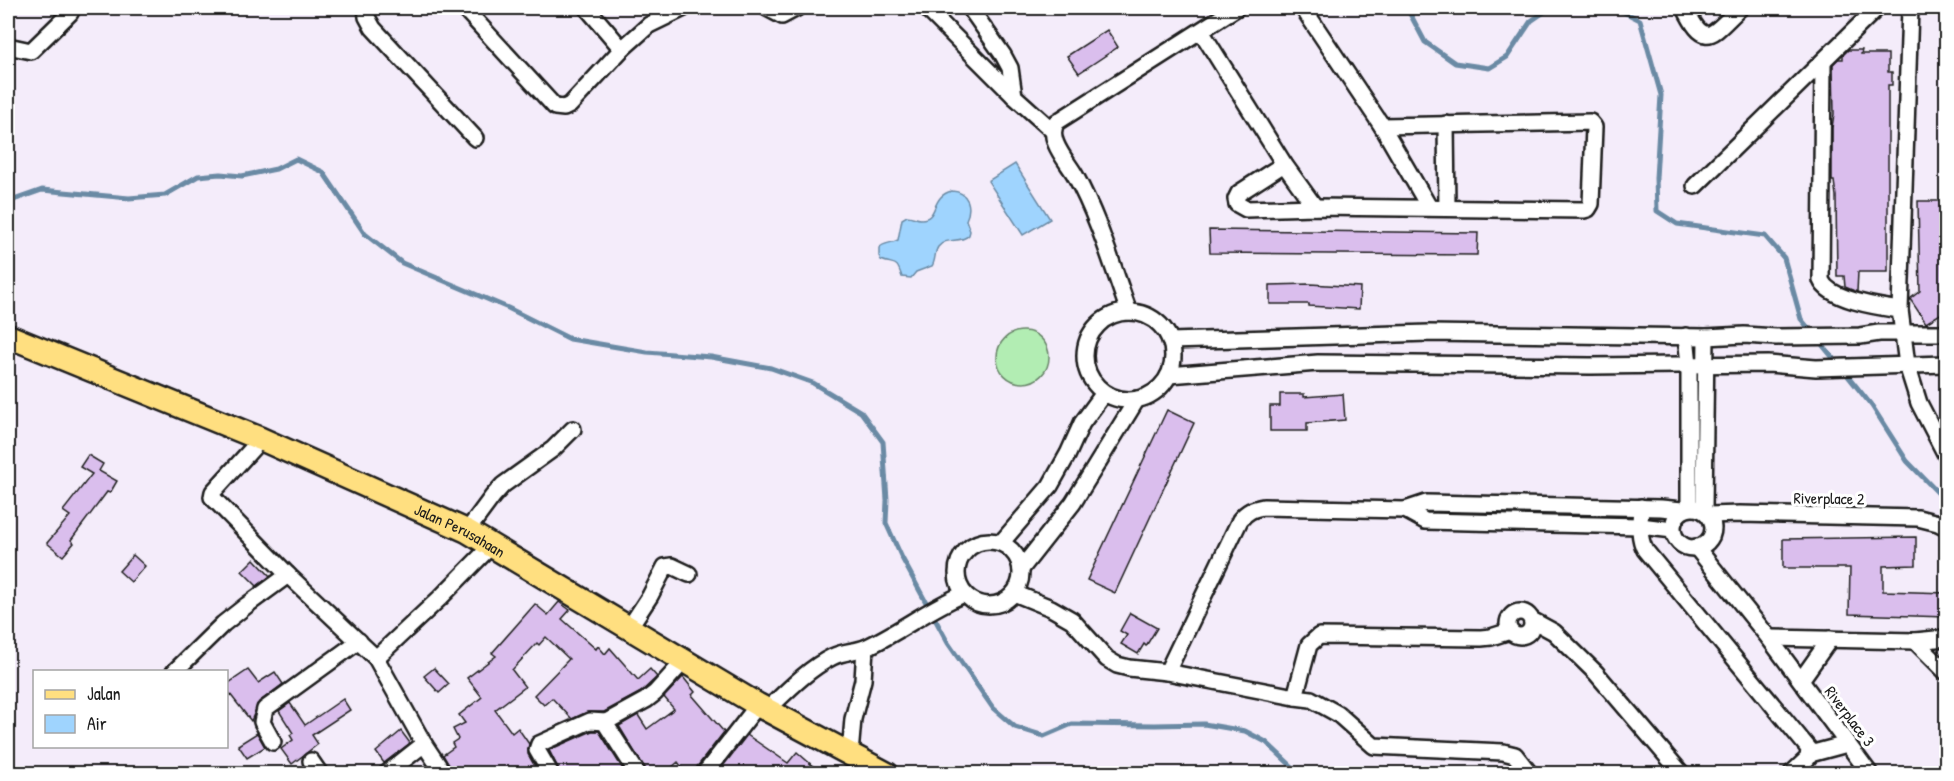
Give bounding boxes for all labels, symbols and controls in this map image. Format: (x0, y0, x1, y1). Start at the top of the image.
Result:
street label: Riverplace 2 (1793, 486, 1865, 510)
street label: Jalan Perusahaan (411, 498, 509, 562)
legend (33, 670, 228, 748)
text: Jalan (87, 681, 121, 706)
street label: Riverplace 3 (1820, 681, 1880, 751)
text: Air (87, 711, 107, 736)

